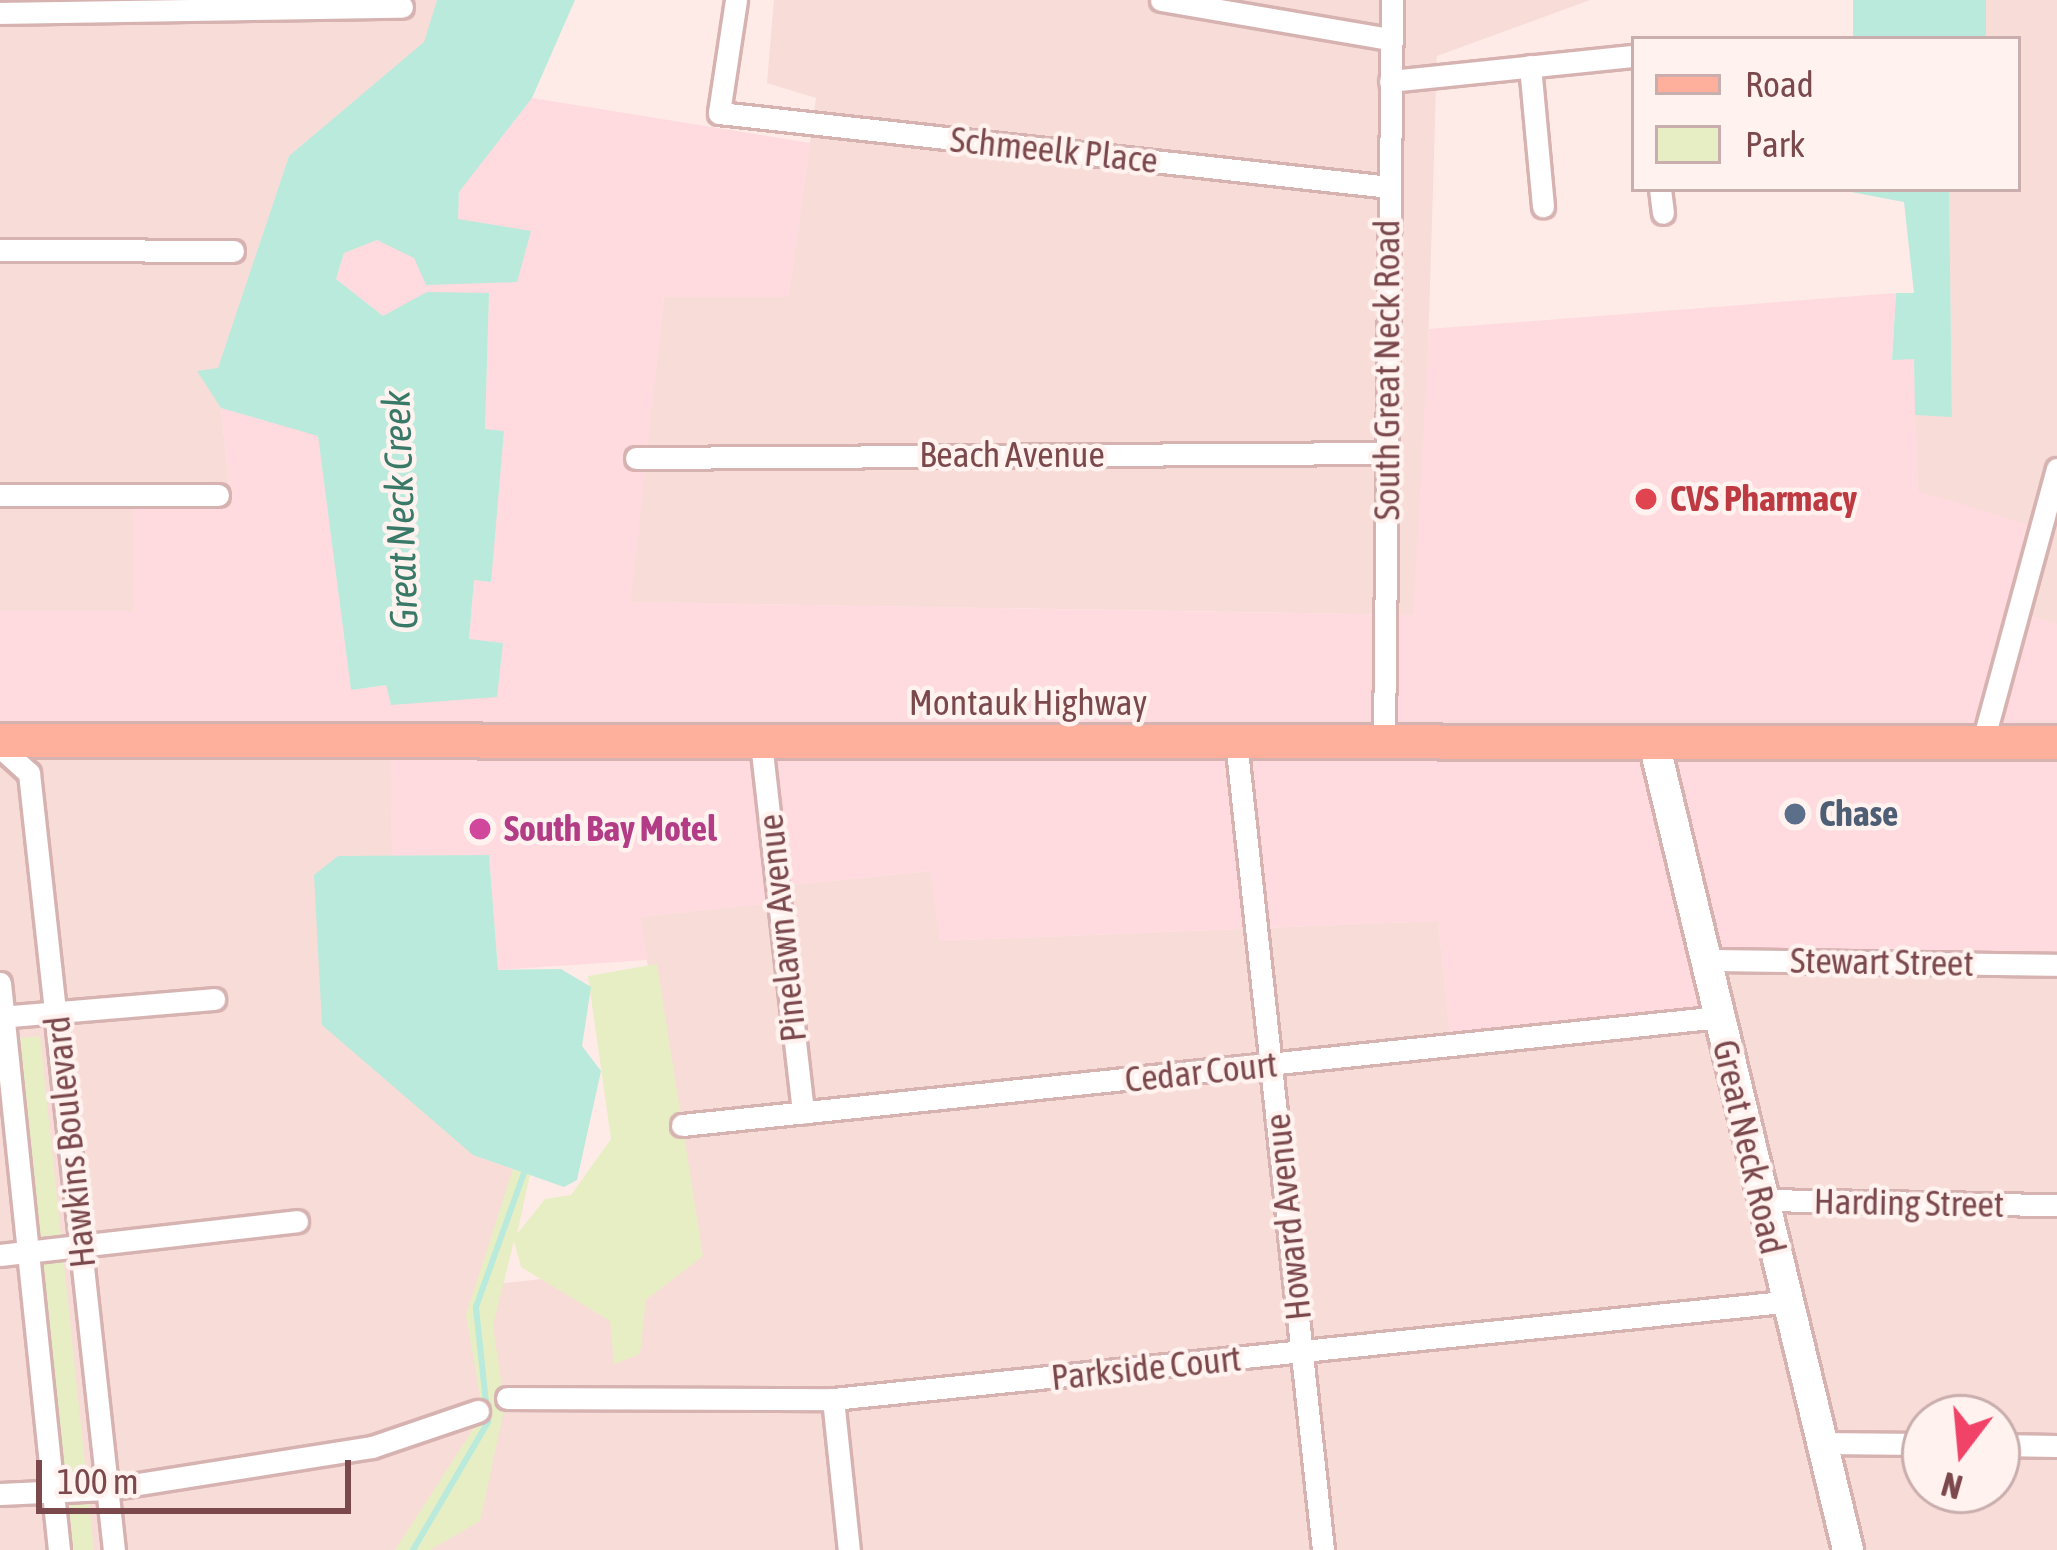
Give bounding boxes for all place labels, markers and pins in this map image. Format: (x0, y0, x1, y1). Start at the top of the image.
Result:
place label: CVS Pharmacy (1670, 477, 1857, 521)
marker: CVS Pharmacy (1633, 486, 1659, 512)
place label: Chase (1819, 792, 1898, 836)
marker: Chase (1782, 801, 1808, 827)
place label: South Bay Motel (504, 807, 717, 851)
marker: South Bay Motel (467, 816, 493, 842)

